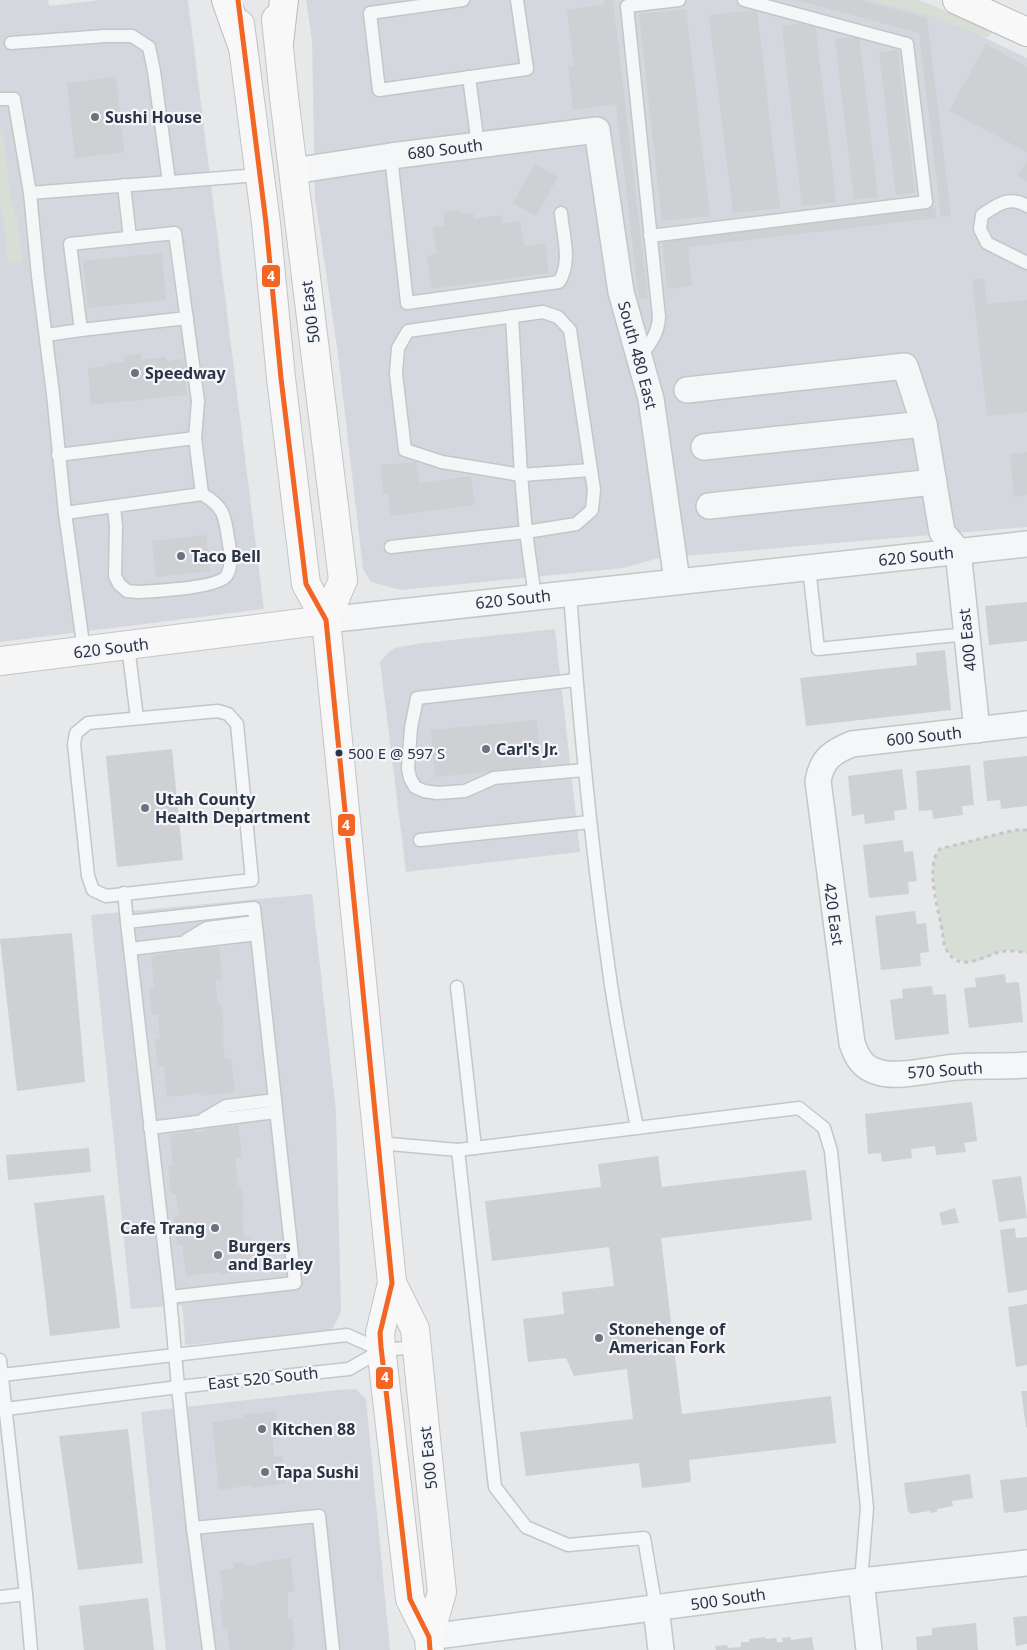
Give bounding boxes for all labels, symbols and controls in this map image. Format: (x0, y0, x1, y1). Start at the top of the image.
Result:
place label: Sushi House (105, 106, 202, 128)
marker: Sushi House (89, 111, 101, 123)
street label: 680 South (406, 133, 484, 165)
line badge: 4 (261, 264, 281, 288)
text: 4 (267, 266, 275, 285)
street label: 500 East (295, 279, 325, 345)
street label: South 480 East (613, 298, 663, 412)
place label: Speedway (145, 362, 226, 384)
marker: Speedway (129, 367, 141, 379)
street label: 620 South (877, 541, 955, 571)
place label: Taco Bell (191, 545, 261, 567)
marker: Taco Bell (175, 550, 187, 562)
street label: 620 South (474, 584, 552, 614)
street label: 400 East (953, 607, 981, 672)
street label: 620 South (72, 632, 150, 664)
street label: 600 South (885, 721, 963, 751)
place label: Carl's Jr. (496, 738, 558, 760)
place label: 500 E @ 597 S (348, 743, 445, 763)
marker: Carl's Jr. (480, 743, 492, 755)
marker: 500 E @ 597 S (334, 748, 344, 758)
place label: Utah County Health Department (155, 788, 310, 828)
marker: Utah County Health Department (139, 802, 151, 814)
line badge: 4 (337, 813, 356, 837)
text: 4 (342, 815, 350, 834)
street label: 420 East (819, 881, 849, 947)
street label: 570 South (907, 1056, 983, 1084)
place label: Cafe Trang (120, 1217, 205, 1239)
marker: Cafe Trang (209, 1222, 221, 1234)
place label: Burgers and Barley (228, 1235, 314, 1275)
marker: Burgers and Barley (212, 1249, 224, 1261)
place label: Stonehenge of American Fork (609, 1318, 726, 1358)
marker: Stonehenge of American Fork (593, 1332, 605, 1344)
street label: East 520 South (207, 1361, 319, 1395)
line badge: 4 (375, 1366, 394, 1390)
text: 4 (381, 1367, 389, 1386)
place label: Kitchen 88 (272, 1418, 355, 1440)
marker: Kitchen 88 (256, 1423, 268, 1435)
street label: 500 East (414, 1425, 442, 1490)
place label: Tapa Sushi (275, 1461, 359, 1483)
marker: Tapa Sushi (259, 1466, 271, 1478)
street label: 500 South (689, 1583, 767, 1615)

